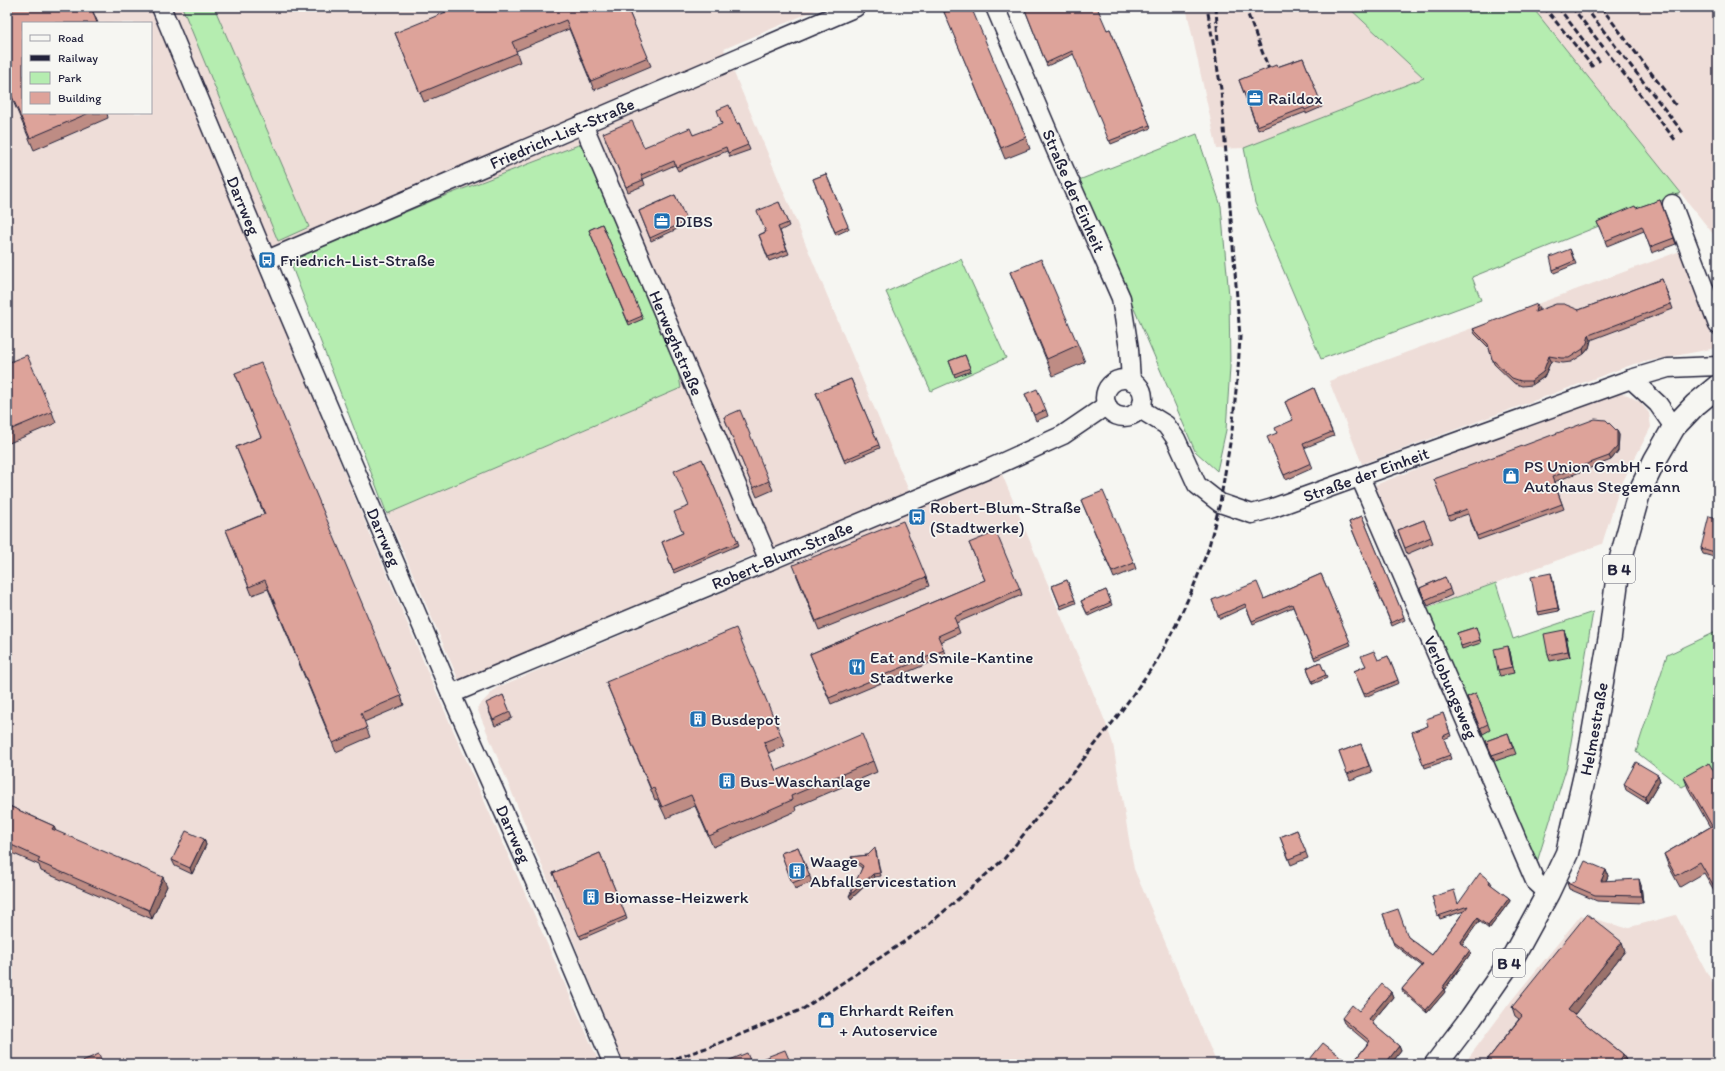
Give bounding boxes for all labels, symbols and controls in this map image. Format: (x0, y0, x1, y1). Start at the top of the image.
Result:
legend (22, 22, 152, 114)
text: Road (58, 31, 84, 45)
text: Railway (58, 51, 98, 65)
text: Park (58, 71, 82, 85)
office icon: Raildox (1245, 88, 1265, 108)
place label: Raildox (1268, 88, 1323, 108)
text: Building (58, 91, 102, 105)
street label: Friedrich-List-Straße (487, 93, 637, 173)
street label: Straße der Einheit (1038, 126, 1110, 255)
street label: Darrweg (222, 173, 265, 238)
office icon: DIBS (652, 211, 672, 231)
place label: DIBS (675, 211, 713, 231)
bus stop icon: Friedrich-List-Straße (257, 250, 277, 270)
place label: Friedrich-List-Straße (280, 250, 435, 270)
street label: Herweghstraße (645, 287, 707, 399)
street label: Straße der Einheit (1300, 443, 1432, 506)
place label: PS Union GmbH - Ford Autohaus Stegemann (1524, 456, 1688, 496)
shop icon: PS Union GmbH - Ford Autohaus Stegemann (1501, 466, 1521, 486)
place label: Robert-Blum-Straße (Stadtwerke) (930, 497, 1081, 537)
street label: Darrweg (363, 505, 405, 570)
bus stop icon: Robert-Blum-Straße (Stadtwerke) (907, 507, 927, 527)
street label: Robert-Blum-Straße (708, 517, 856, 594)
road number: B 4 (1603, 555, 1635, 583)
street label: Verlobungsweg (1420, 633, 1482, 742)
place label: Eat and Smile-Kantine Stadtwerke (870, 647, 1033, 687)
restaurant icon: Eat and Smile-Kantine Stadtwerke (847, 657, 867, 677)
street label: Helmestraße (1575, 681, 1612, 778)
building icon: Busdepot (688, 709, 708, 729)
place label: Busdepot (711, 709, 780, 729)
building icon: Bus-Waschanlage (717, 771, 737, 791)
place label: Bus-Waschanlage (740, 771, 871, 791)
street label: Darrweg (492, 802, 535, 866)
place label: Waage Abfallservicestation (810, 851, 957, 891)
building icon: Waage Abfallservicestation (787, 861, 807, 881)
building icon: Biomasse-Heizwerk (581, 887, 601, 907)
place label: Biomasse-Heizwerk (604, 887, 749, 907)
road number: B 4 (1493, 949, 1525, 977)
place label: Ehrhardt Reifen + Autoservice (839, 1000, 954, 1040)
shop icon: Ehrhardt Reifen + Autoservice (816, 1010, 836, 1030)

